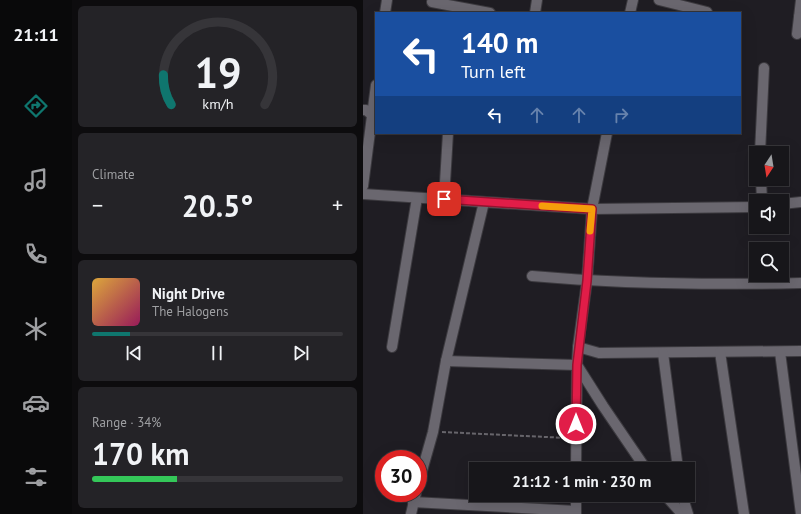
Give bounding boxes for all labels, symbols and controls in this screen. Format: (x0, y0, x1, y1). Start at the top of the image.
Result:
text: 21:11 (13, 23, 59, 46)
text: 140 m (461, 24, 538, 61)
icon: left (395, 28, 447, 80)
text: 19 (194, 45, 241, 98)
text: Turn left (461, 60, 526, 83)
icon: directions (22, 92, 50, 120)
text: km/h (202, 93, 233, 112)
icon: left (484, 104, 506, 126)
icon: ahead (526, 104, 548, 126)
icon: ahead (568, 104, 590, 126)
icon: right (610, 104, 632, 126)
north arrow (749, 146, 789, 186)
map controls (749, 146, 789, 282)
icon: music (22, 166, 50, 194)
text: Climate (92, 166, 135, 183)
pin (427, 182, 461, 216)
text: 20.5° (182, 186, 253, 225)
icon: arrive (433, 188, 455, 210)
text: − (92, 191, 103, 219)
text: + (332, 191, 343, 219)
button: sound (749, 194, 789, 234)
icon: phone (22, 240, 50, 268)
button: search (749, 242, 789, 282)
text: Night Drive (152, 284, 225, 303)
text: The Halogens (152, 303, 229, 320)
icon: climate (22, 315, 50, 343)
icon: previous (123, 342, 145, 364)
icon: pause (206, 342, 228, 364)
icon: next (290, 342, 312, 364)
icon: car (22, 389, 50, 417)
position arrow (555, 403, 597, 445)
text: Range · 34% (92, 414, 161, 431)
text: 170 km (92, 434, 190, 473)
speed limit sign: 30 (375, 450, 427, 502)
icon: filters (22, 463, 50, 491)
text: 21:12 · 1 min · 230 m (513, 472, 651, 491)

